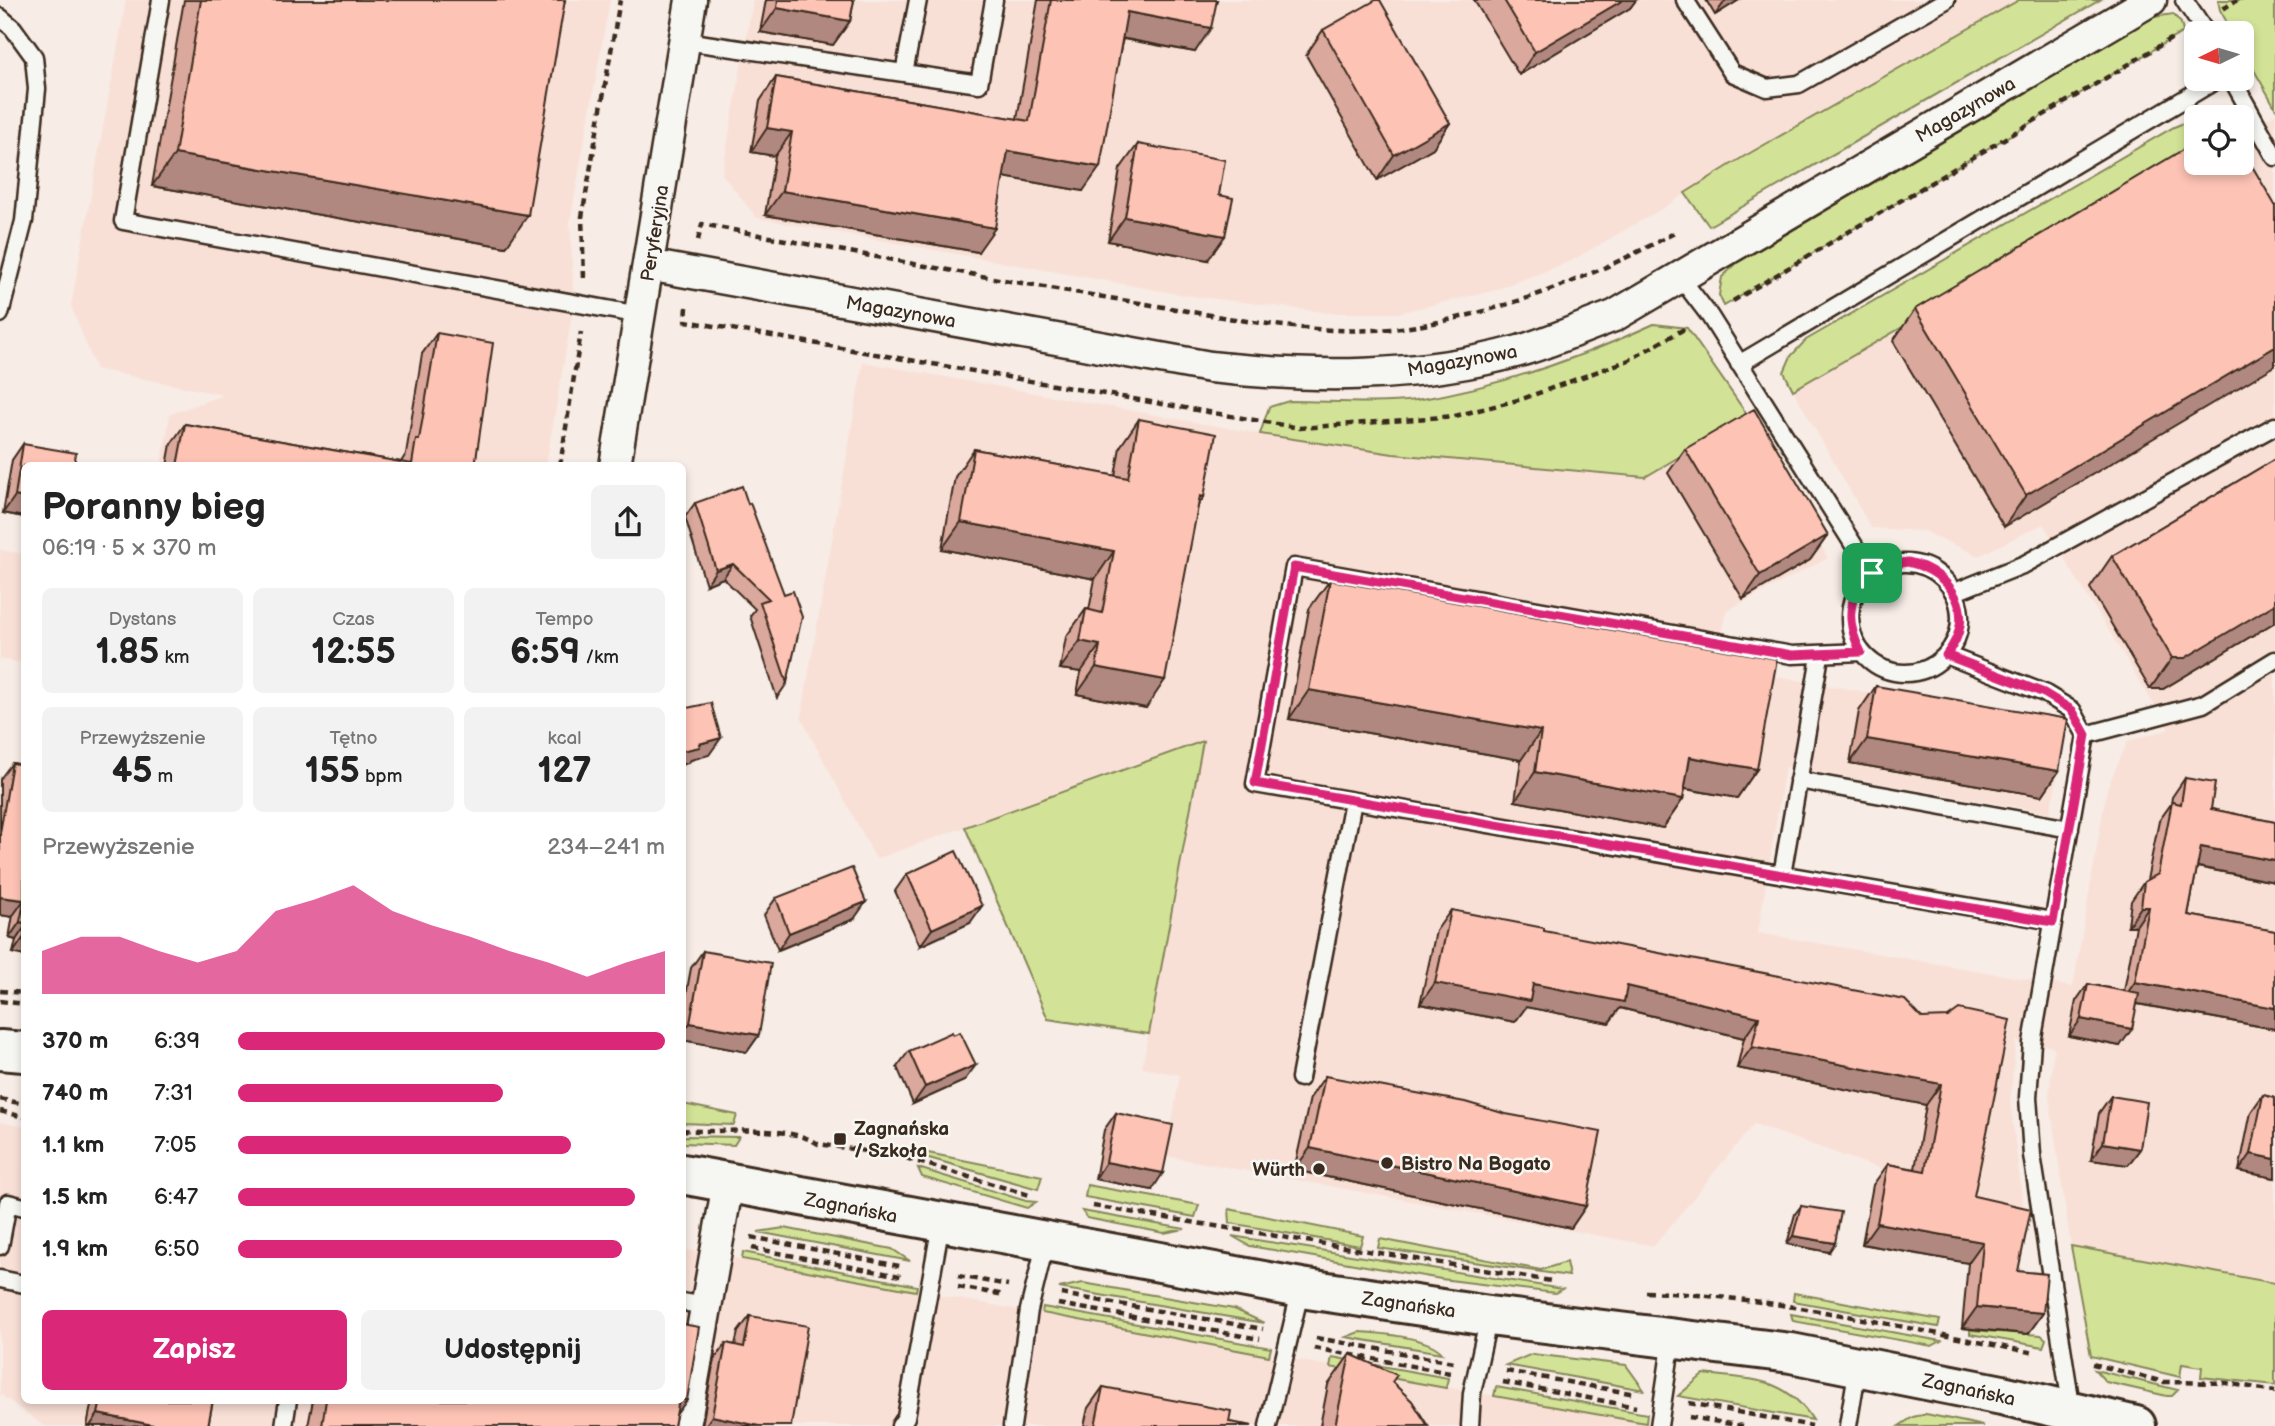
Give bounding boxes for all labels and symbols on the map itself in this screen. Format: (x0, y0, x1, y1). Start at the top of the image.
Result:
north arrow (2184, 21, 2254, 91)
street label: Magazynowa (1912, 73, 2020, 148)
street label: Peryferyjna (636, 183, 674, 283)
street label: Magazynowa (844, 291, 958, 333)
street label: Magazynowa (1405, 340, 1519, 382)
pin (1842, 543, 1902, 603)
place label: Zagnańska / Szkoła (854, 1118, 949, 1163)
marker: Zagnańska / Szkoła (832, 1131, 848, 1147)
place label: Bistro Na Bogato (1401, 1153, 1551, 1176)
marker: Bistro Na Bogato (1379, 1155, 1395, 1171)
place label: Würth (1252, 1159, 1305, 1182)
marker: Würth (1311, 1161, 1327, 1177)
street label: Zagnańska (801, 1188, 899, 1229)
street label: Zagnańska (1360, 1287, 1457, 1323)
street label: Zagnańska (1919, 1369, 2017, 1412)

